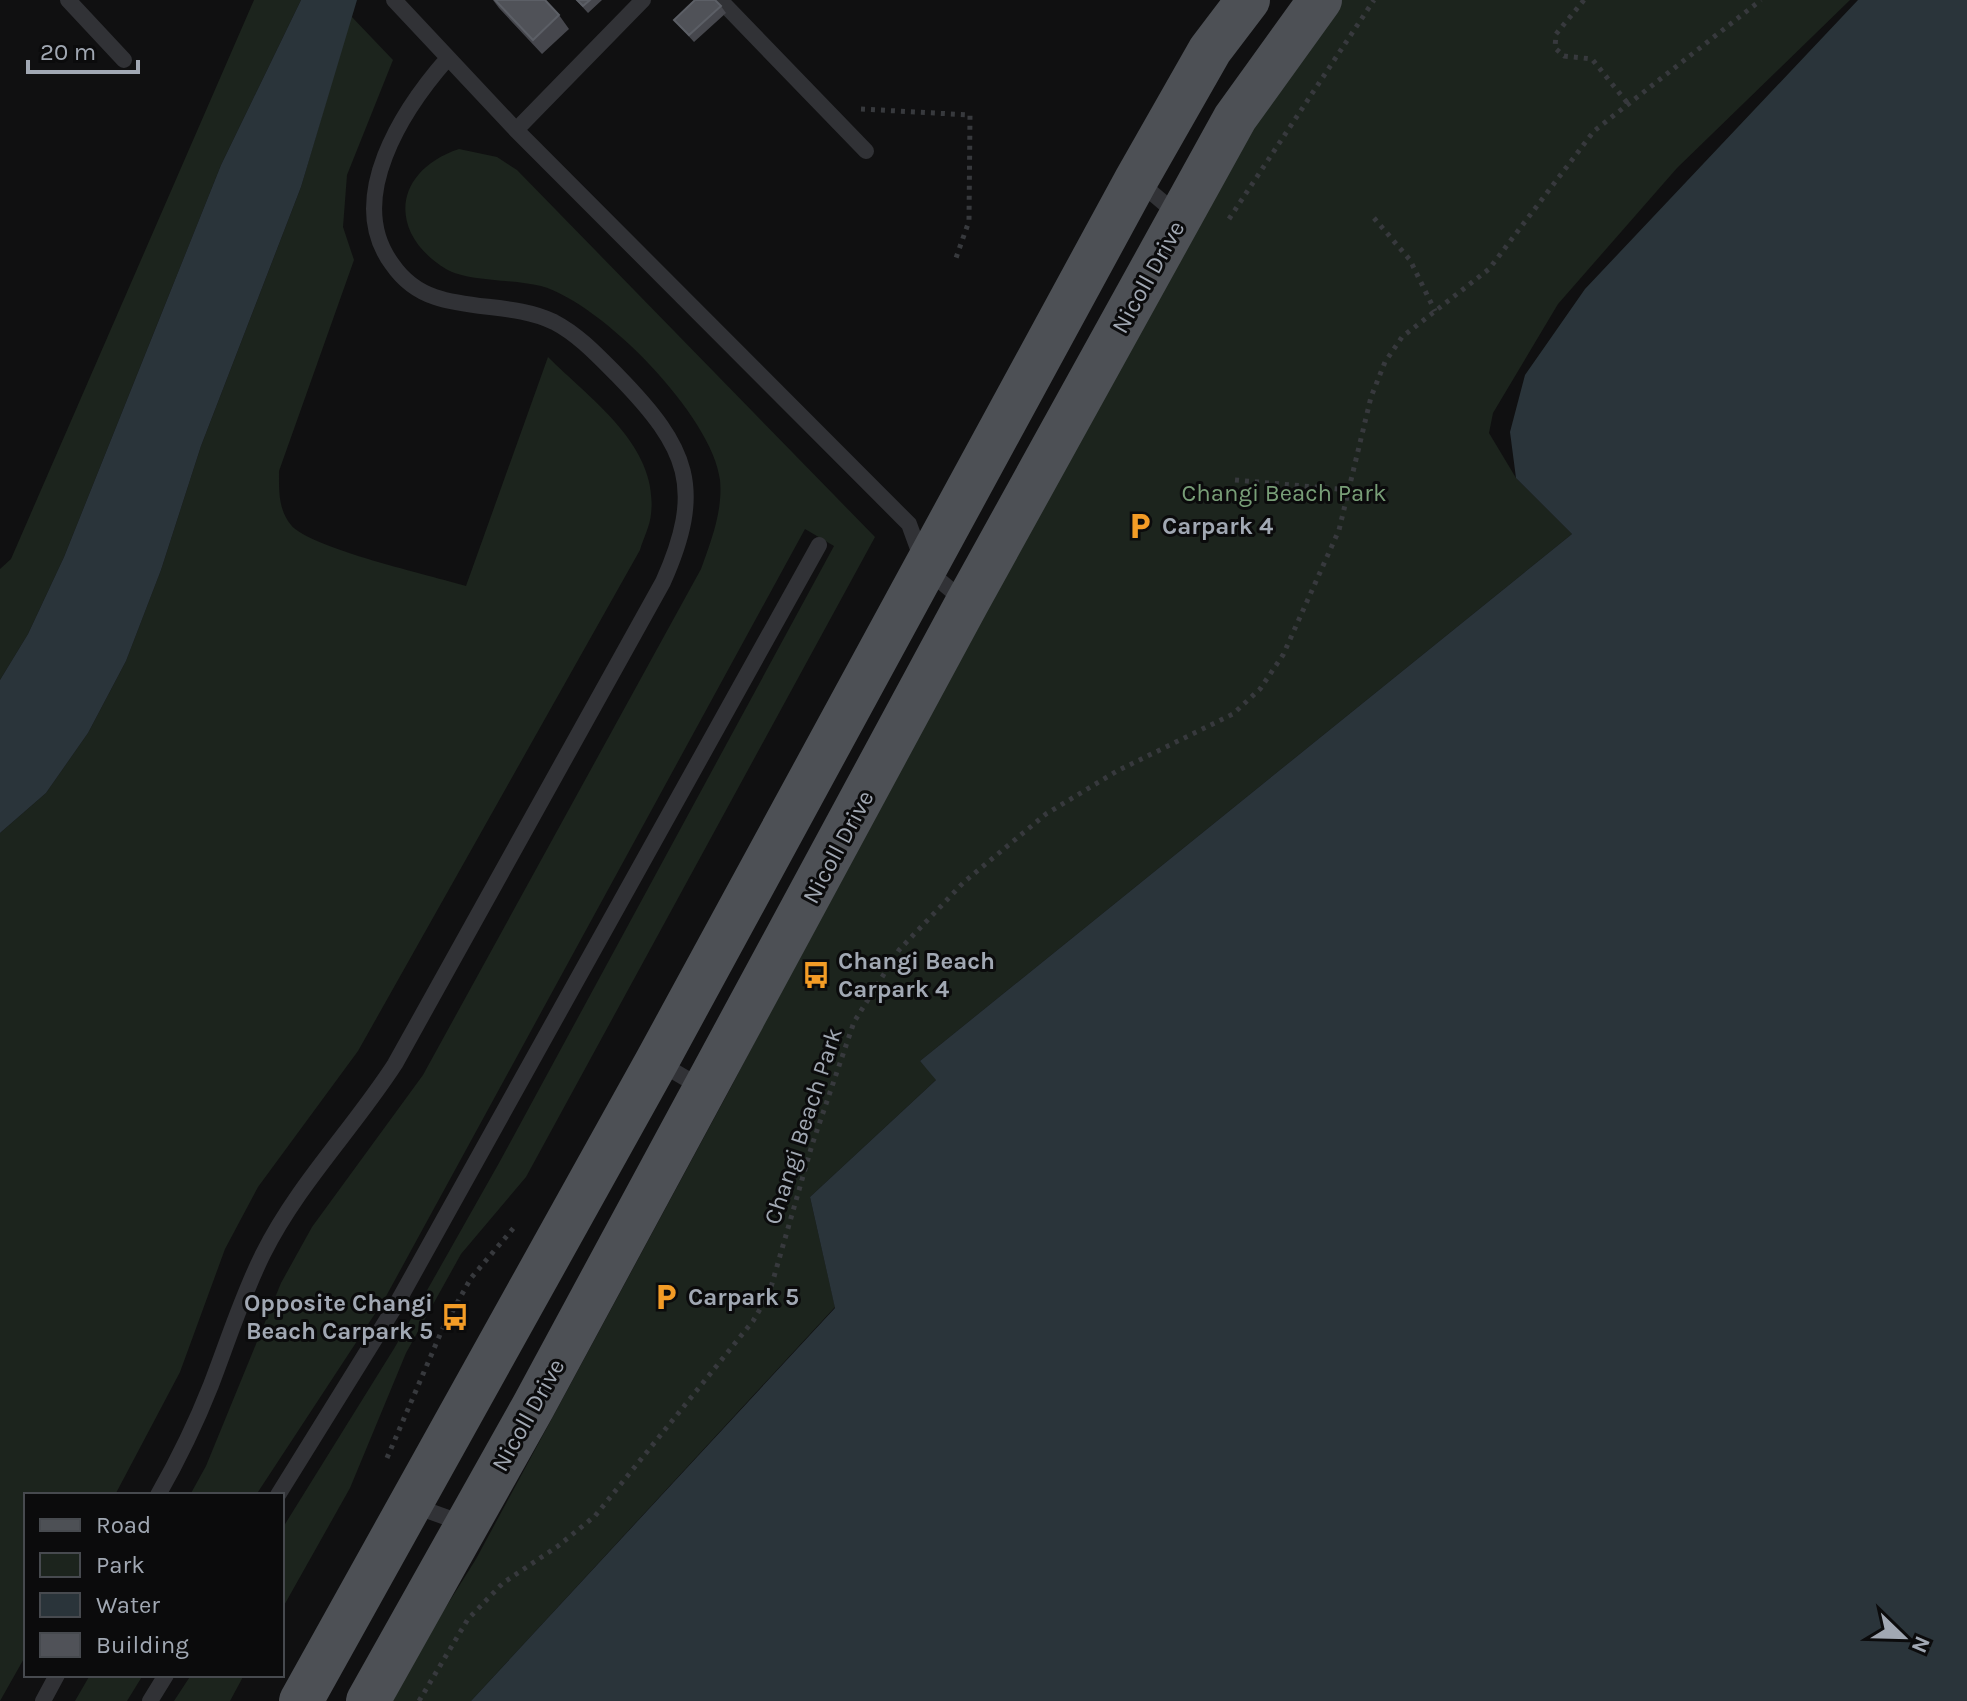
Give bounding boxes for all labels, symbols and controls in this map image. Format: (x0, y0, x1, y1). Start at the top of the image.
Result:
scale bar (28, 24, 138, 74)
text: 20 m (40, 38, 96, 66)
street label: Nicoll Drive (1106, 216, 1190, 338)
park label: Changi Beach Park (1181, 479, 1387, 507)
parking icon: Carpark 4 (1125, 511, 1155, 541)
place label: Carpark 4 (1162, 512, 1273, 540)
street label: Nicoll Drive (796, 786, 880, 908)
place label: Changi Beach Carpark 4 (838, 947, 995, 1003)
bus stop icon: Changi Beach Carpark 4 (801, 960, 831, 990)
street label: Changi Beach Park (758, 1024, 848, 1228)
parking icon: Carpark 5 (651, 1282, 681, 1312)
place label: Carpark 5 (688, 1283, 799, 1311)
place label: Opposite Changi Beach Carpark 5 (244, 1289, 433, 1345)
bus stop icon: Opposite Changi Beach Carpark 5 (440, 1302, 470, 1332)
street label: Nicoll Drive (486, 1354, 570, 1476)
legend (24, 1493, 284, 1677)
text: Road (96, 1511, 151, 1539)
text: Park (96, 1551, 145, 1579)
text: Water (96, 1591, 160, 1619)
north arrow (1863, 1597, 1943, 1677)
text: Building (96, 1631, 189, 1659)
text: N (1905, 1632, 1936, 1657)

